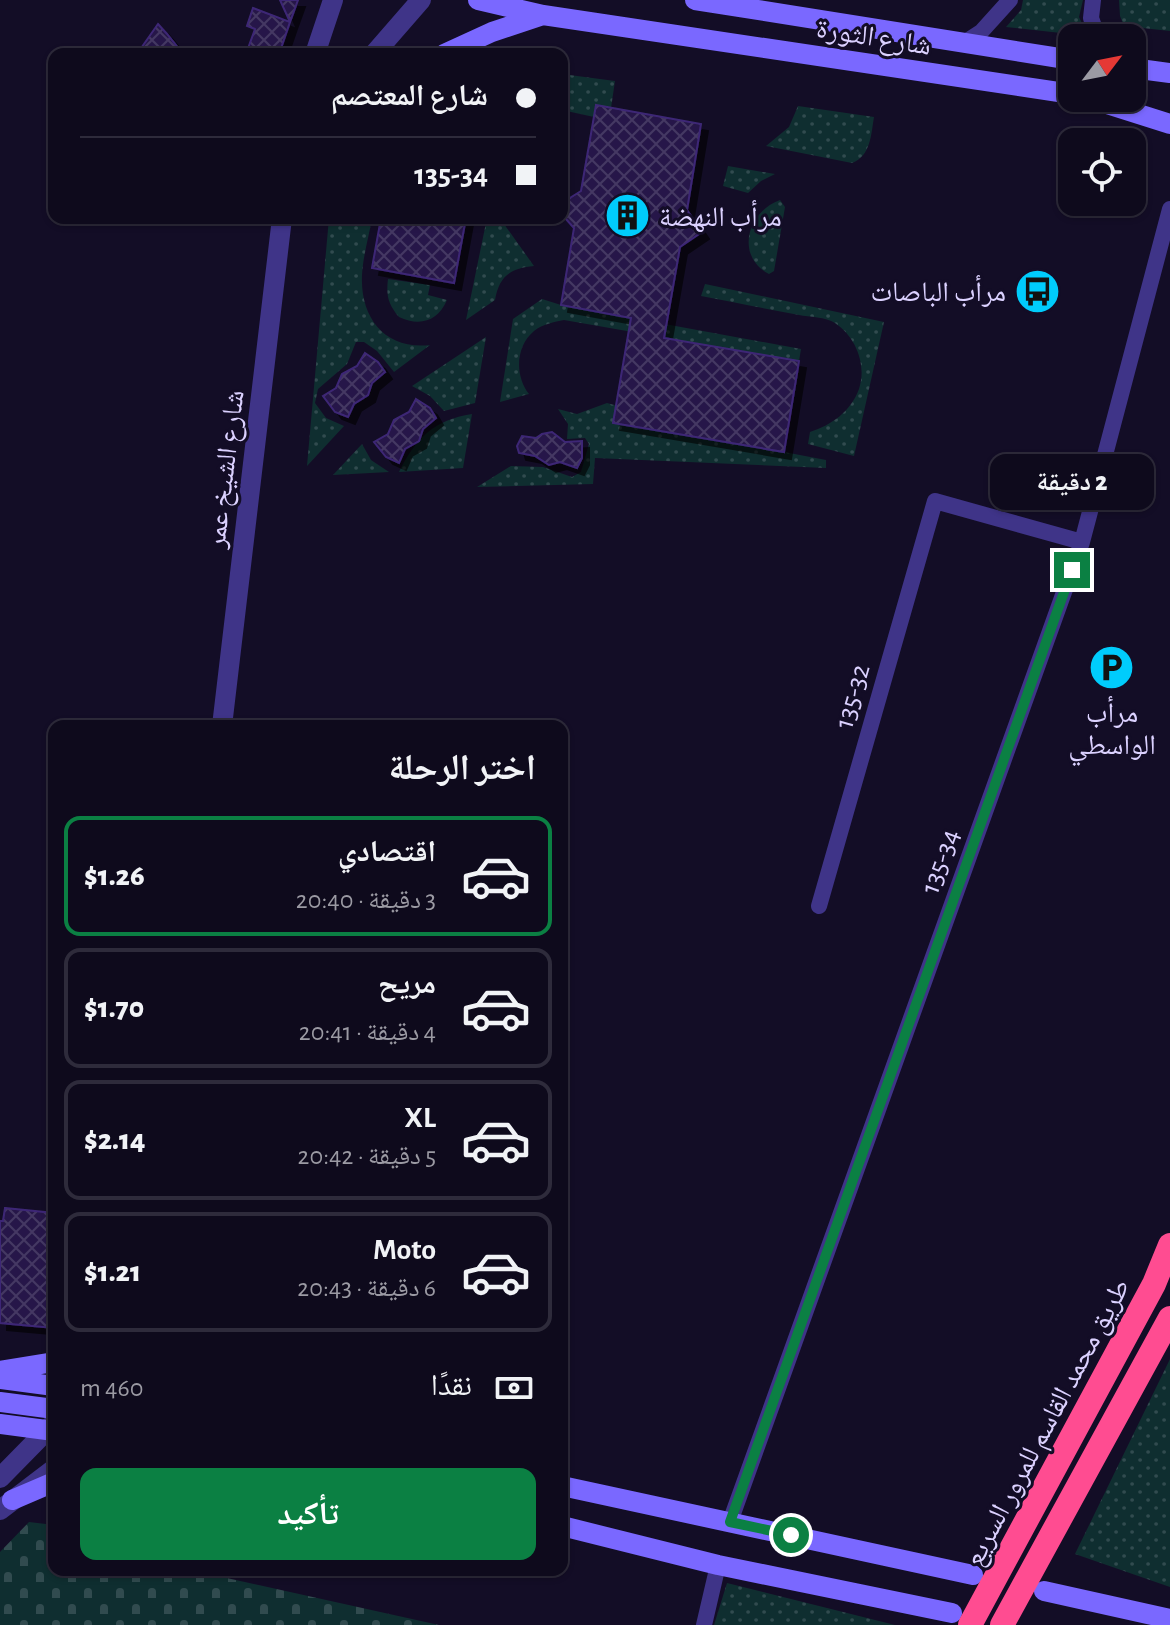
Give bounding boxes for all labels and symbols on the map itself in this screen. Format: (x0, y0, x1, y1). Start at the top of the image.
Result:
street label: شارع الثورة (814, 15, 933, 63)
north arrow (1058, 24, 1146, 112)
building icon: مرأب النهضة (604, 192, 652, 240)
place label: مرأب النهضة (659, 199, 782, 232)
bus stop icon: مرأب الباصات (1013, 267, 1061, 315)
place label: مرأب الباصات (870, 274, 1006, 307)
street label: شارع الشيخ عمر (202, 388, 252, 551)
callout: 2 دقيقة (990, 454, 1154, 510)
route end (1054, 552, 1090, 588)
parking icon: مرأب الواسطي (1088, 643, 1136, 691)
street label: 135-32 (830, 661, 875, 732)
place label: مرأب الواسطي (1068, 695, 1156, 767)
street label: 135-34 (916, 826, 965, 898)
street label: طريق محمد القاسم للمرور السريع (960, 1275, 1138, 1573)
route start (773, 1517, 809, 1553)

